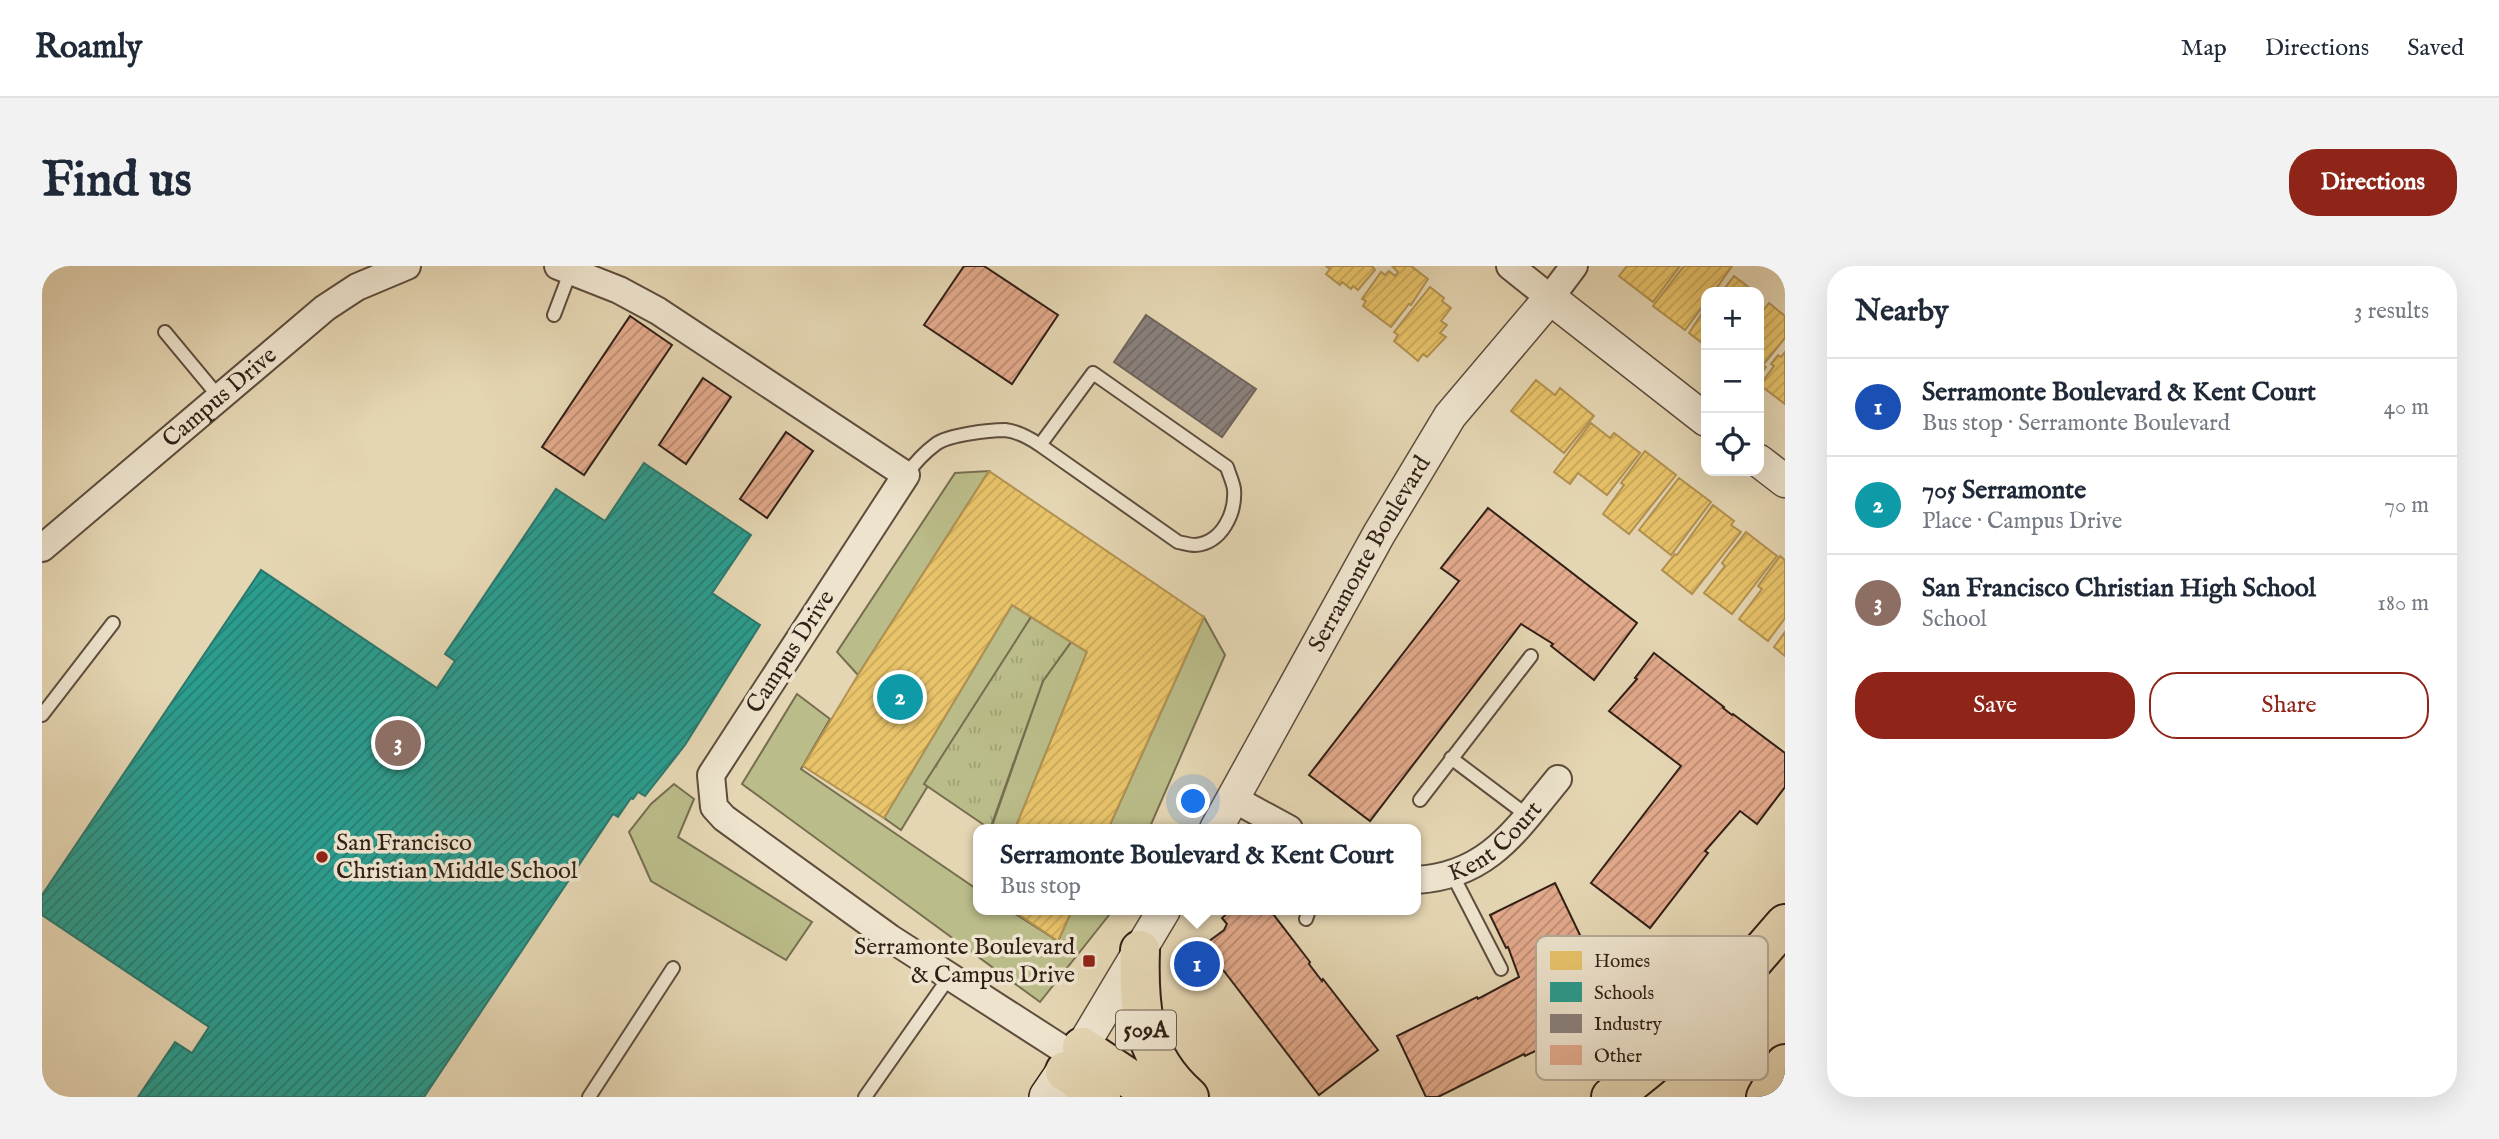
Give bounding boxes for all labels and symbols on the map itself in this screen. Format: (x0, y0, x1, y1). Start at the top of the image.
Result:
street label: Campus Drive (156, 340, 284, 455)
street label: Serramonte Boulevard (1301, 450, 1438, 658)
street label: Campus Drive (740, 584, 842, 720)
pin: 2 (877, 671, 923, 723)
pin: 3 (375, 717, 421, 769)
your location (1176, 784, 1210, 818)
street label: Kent Court (1444, 795, 1549, 889)
place label: San Francisco Christian Middle School (336, 828, 578, 887)
marker: San Francisco Christian Middle School (314, 849, 330, 865)
place label: Serramonte Boulevard & Campus Drive (854, 932, 1075, 991)
legend (1536, 936, 1768, 1080)
pin: 1 (1174, 938, 1220, 990)
text: Homes (1594, 950, 1650, 974)
marker: Serramonte Boulevard & Campus Drive (1081, 953, 1097, 969)
text: Schools (1594, 982, 1654, 1006)
road number: 509A (1116, 1010, 1176, 1050)
text: Industry (1594, 1013, 1662, 1037)
text: Other (1594, 1045, 1642, 1069)

